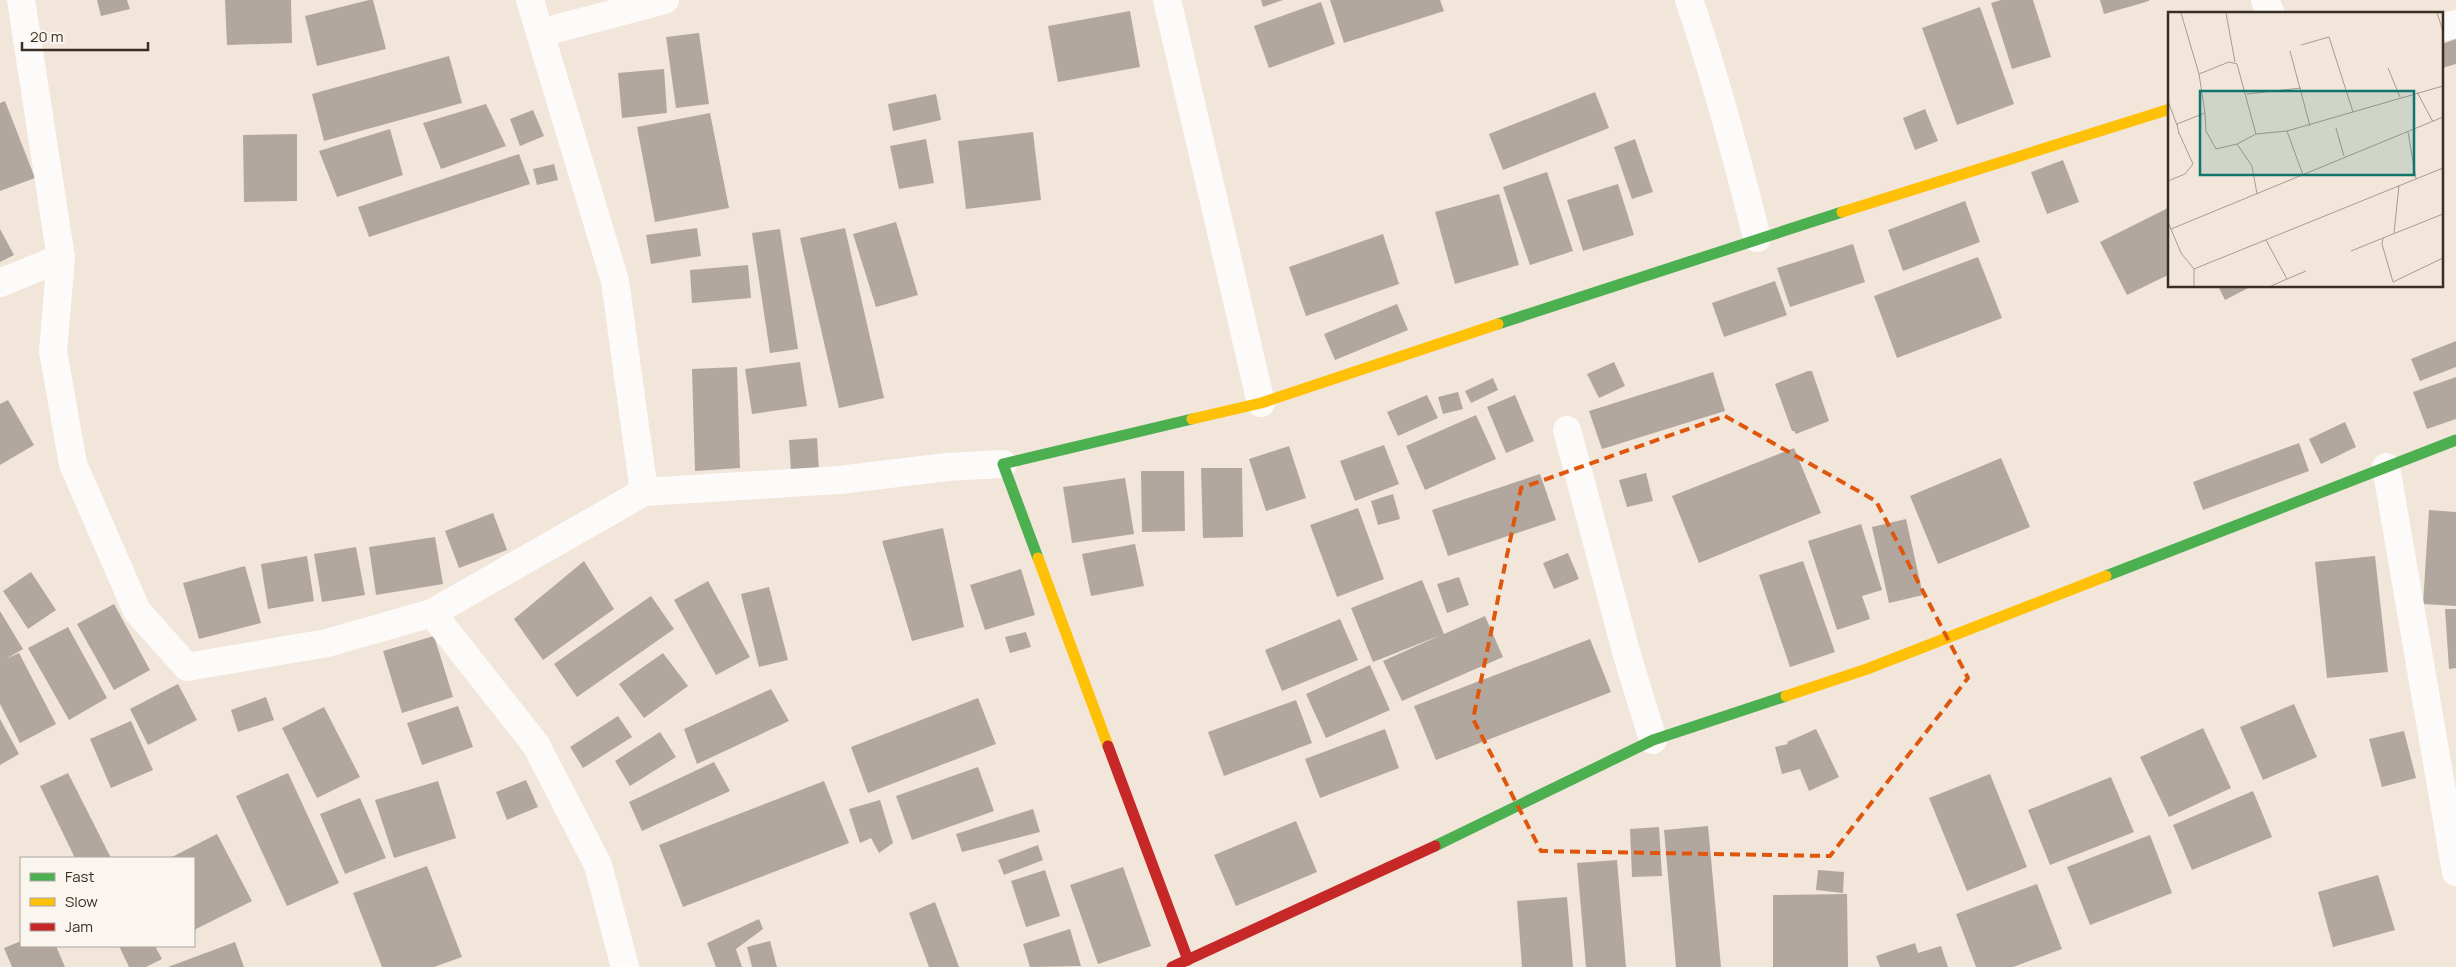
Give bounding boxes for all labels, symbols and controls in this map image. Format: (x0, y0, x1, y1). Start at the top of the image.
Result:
inset map (2168, 12, 2444, 288)
scale bar (22, 20, 149, 52)
text: 20 m (30, 26, 63, 47)
legend (20, 857, 195, 947)
text: Fast (65, 866, 94, 887)
text: Slow (65, 891, 98, 912)
text: Jam (65, 916, 93, 937)

